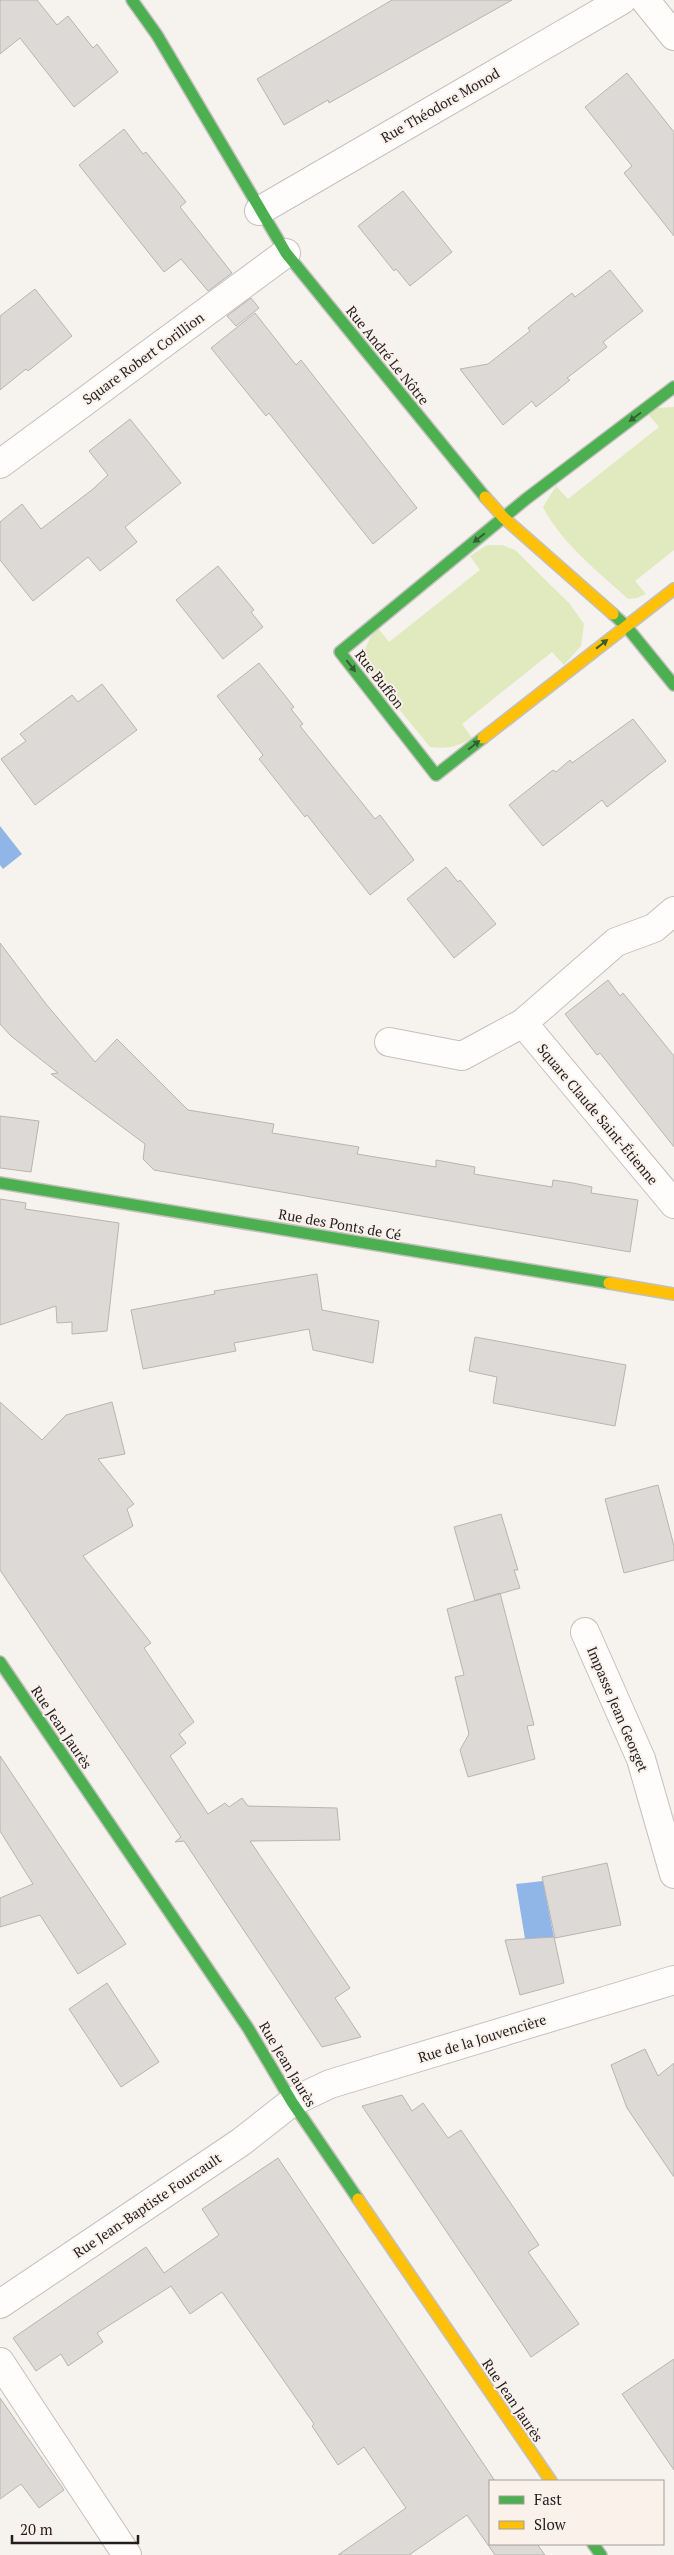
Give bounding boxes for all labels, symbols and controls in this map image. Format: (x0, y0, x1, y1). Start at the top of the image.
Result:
street label: Rue Théodore Monod (377, 63, 503, 147)
street label: Rue André Le Nôtre (342, 302, 434, 408)
street label: Square Robert Corillion (78, 307, 208, 409)
one-way arrow (629, 411, 642, 422)
one-way arrow (473, 532, 486, 543)
one-way arrow (596, 639, 609, 650)
street label: Rue Buffon (351, 646, 409, 713)
one-way arrow (346, 659, 357, 672)
one-way arrow (467, 739, 480, 750)
street label: Square Claude Saint-Étienne (533, 1039, 663, 1189)
street label: Rue des Ponts de Cé (277, 1204, 403, 1244)
street label: Impasse Jean Georget (583, 1643, 653, 1775)
street label: Rue Jean Jaurès (27, 1682, 97, 1772)
street label: Rue de la Jouvencière (416, 2009, 548, 2067)
street label: Rue Jean Jaurès (255, 2018, 321, 2110)
street label: Rue Jean-Baptiste Fourcault (69, 2148, 225, 2262)
street label: Rue Jean Jaurès (478, 2355, 548, 2445)
legend (489, 2480, 664, 2545)
text: Fast (534, 2489, 562, 2509)
scale bar (12, 2512, 139, 2544)
text: Slow (534, 2514, 567, 2534)
text: 20 m (20, 2519, 53, 2539)

